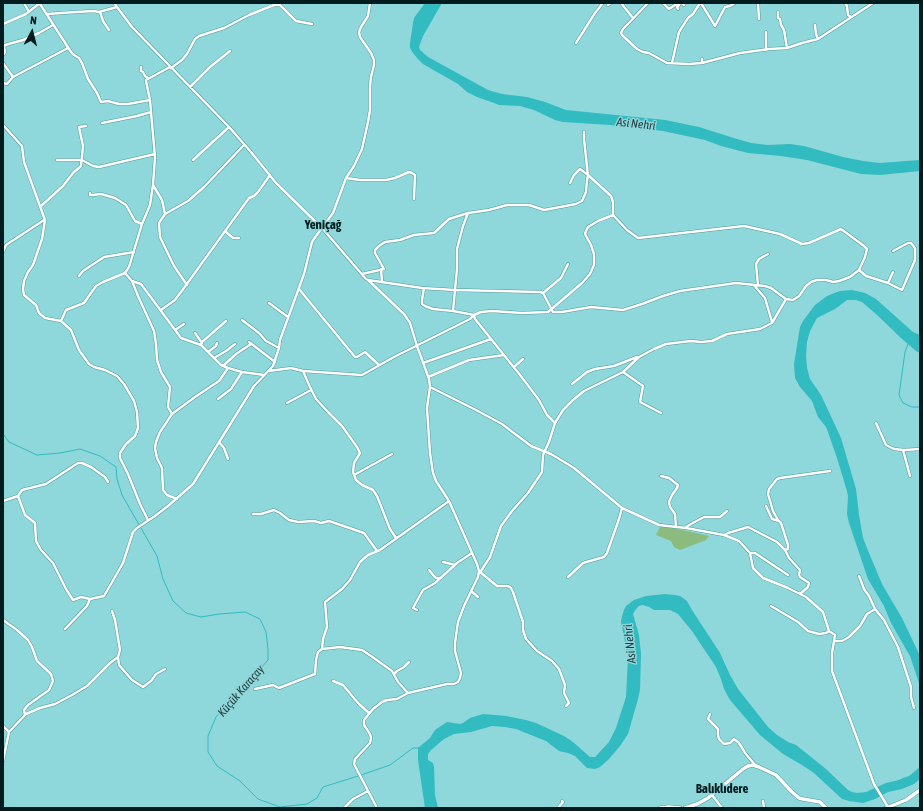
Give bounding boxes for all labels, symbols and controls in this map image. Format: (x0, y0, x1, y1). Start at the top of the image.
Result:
north arrow (12, 12, 52, 52)
text: N (30, 14, 37, 26)
water label: Asi Nehri (616, 115, 656, 133)
district label: Yeniçağ (305, 217, 341, 233)
water label: Asi Nehri (621, 624, 639, 664)
water label: Küçük Karaçay (215, 662, 267, 720)
district label: Balıklıdere (696, 781, 748, 797)

